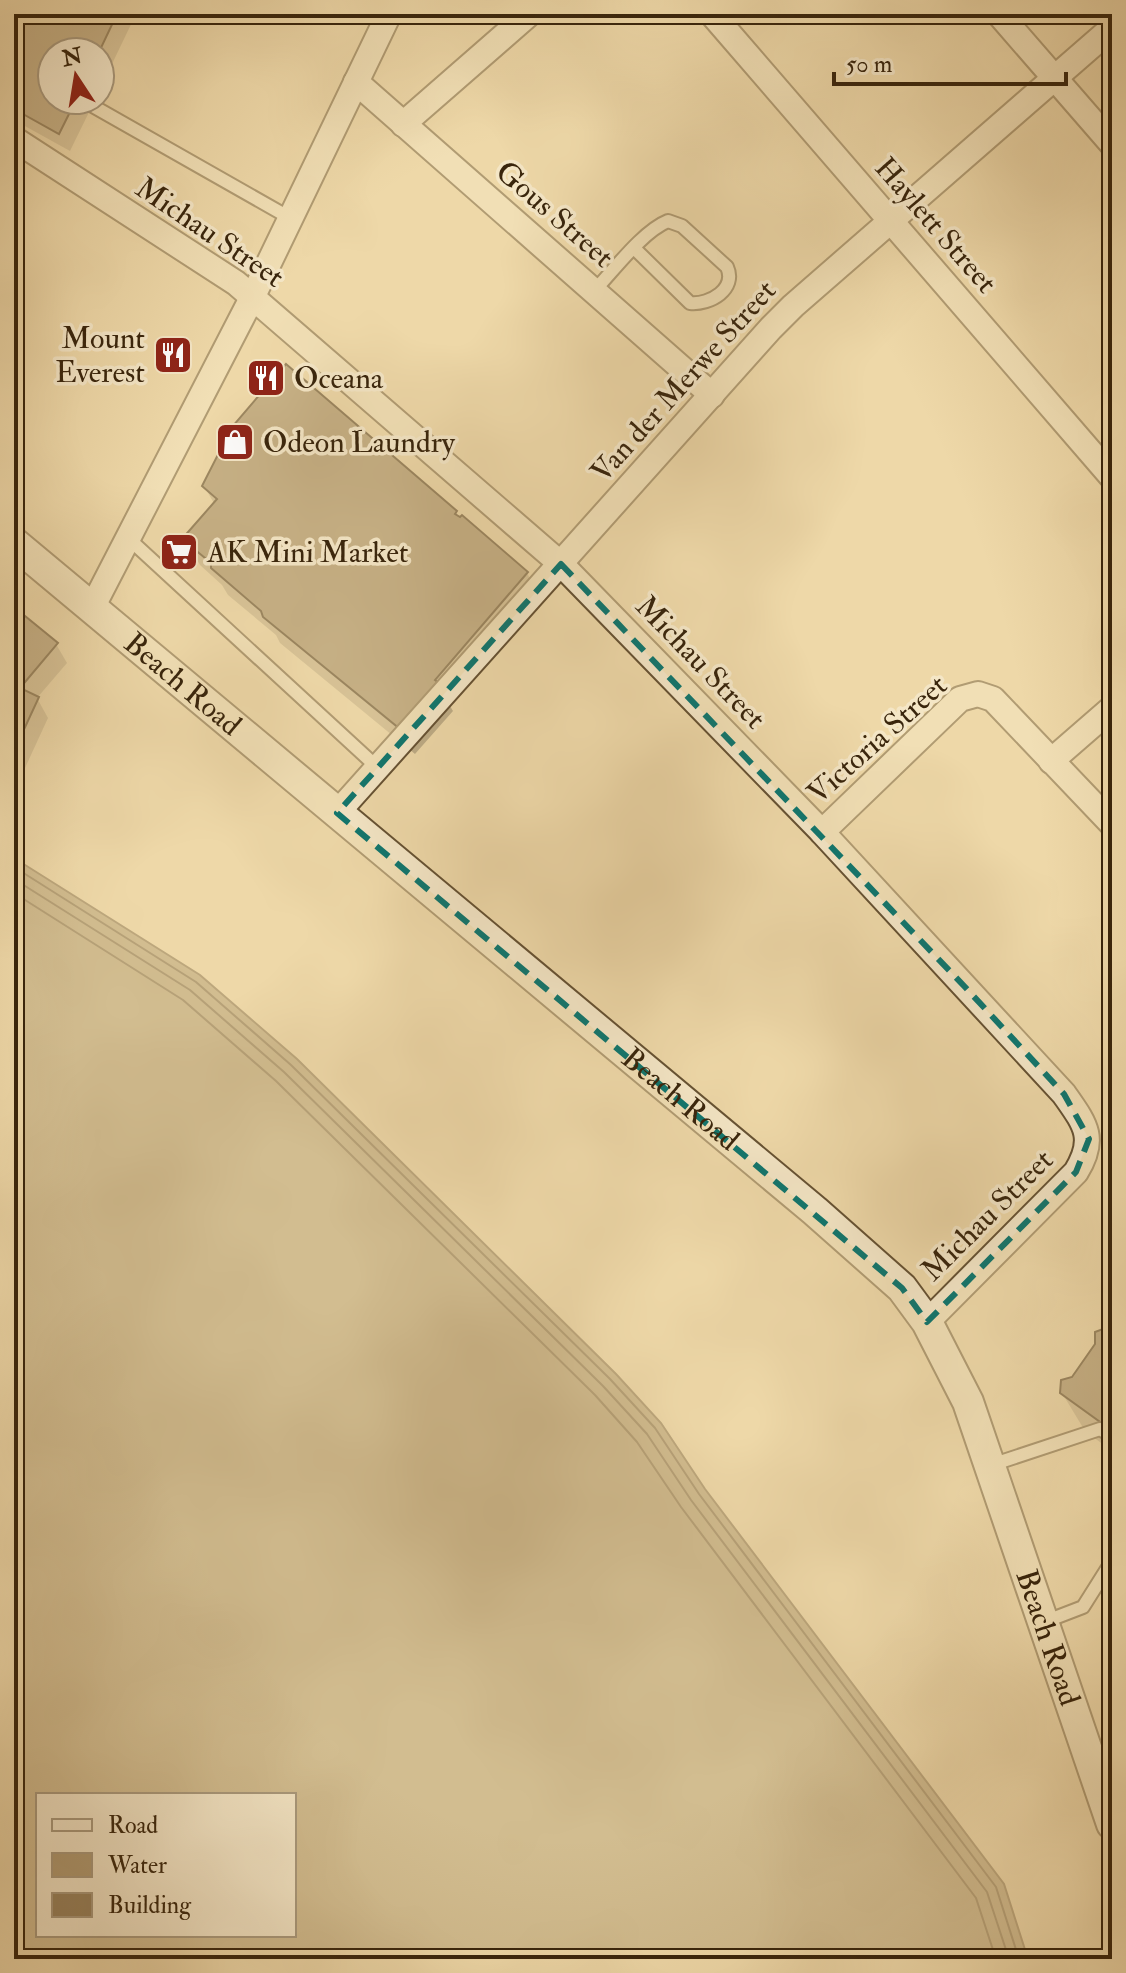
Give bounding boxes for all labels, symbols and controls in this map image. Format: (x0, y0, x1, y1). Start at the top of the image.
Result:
north arrow (36, 36, 116, 116)
scale bar (834, 36, 1066, 86)
text: N (59, 42, 85, 73)
text: 50 m (846, 49, 893, 80)
street label: Haylett Street (867, 150, 1005, 301)
street label: Gous Street (488, 153, 621, 276)
street label: Michau Street (128, 169, 291, 296)
street label: Van der Merwe Street (583, 272, 784, 490)
place label: Mount Everest (55, 320, 145, 391)
restaurant icon: Mount Everest (152, 334, 194, 376)
restaurant icon: Oceana (245, 357, 287, 399)
place label: Oceana (294, 360, 384, 397)
shop icon: Odeon Laundry (214, 421, 256, 463)
place label: Odeon Laundry (263, 424, 456, 461)
supermarket icon: AK Mini Market (158, 531, 200, 573)
place label: AK Mini Market (206, 534, 409, 571)
street label: Michau Street (628, 588, 774, 737)
street label: Beach Road (116, 625, 249, 744)
street label: Victoria Street (800, 667, 955, 812)
street label: Beach Road (614, 1040, 747, 1159)
street label: Michau Street (914, 1142, 1061, 1289)
street label: Beach Road (1008, 1565, 1088, 1711)
legend (36, 1793, 296, 1937)
text: Road (108, 1810, 158, 1841)
text: Water (107, 1850, 167, 1881)
text: Building (108, 1890, 192, 1921)

